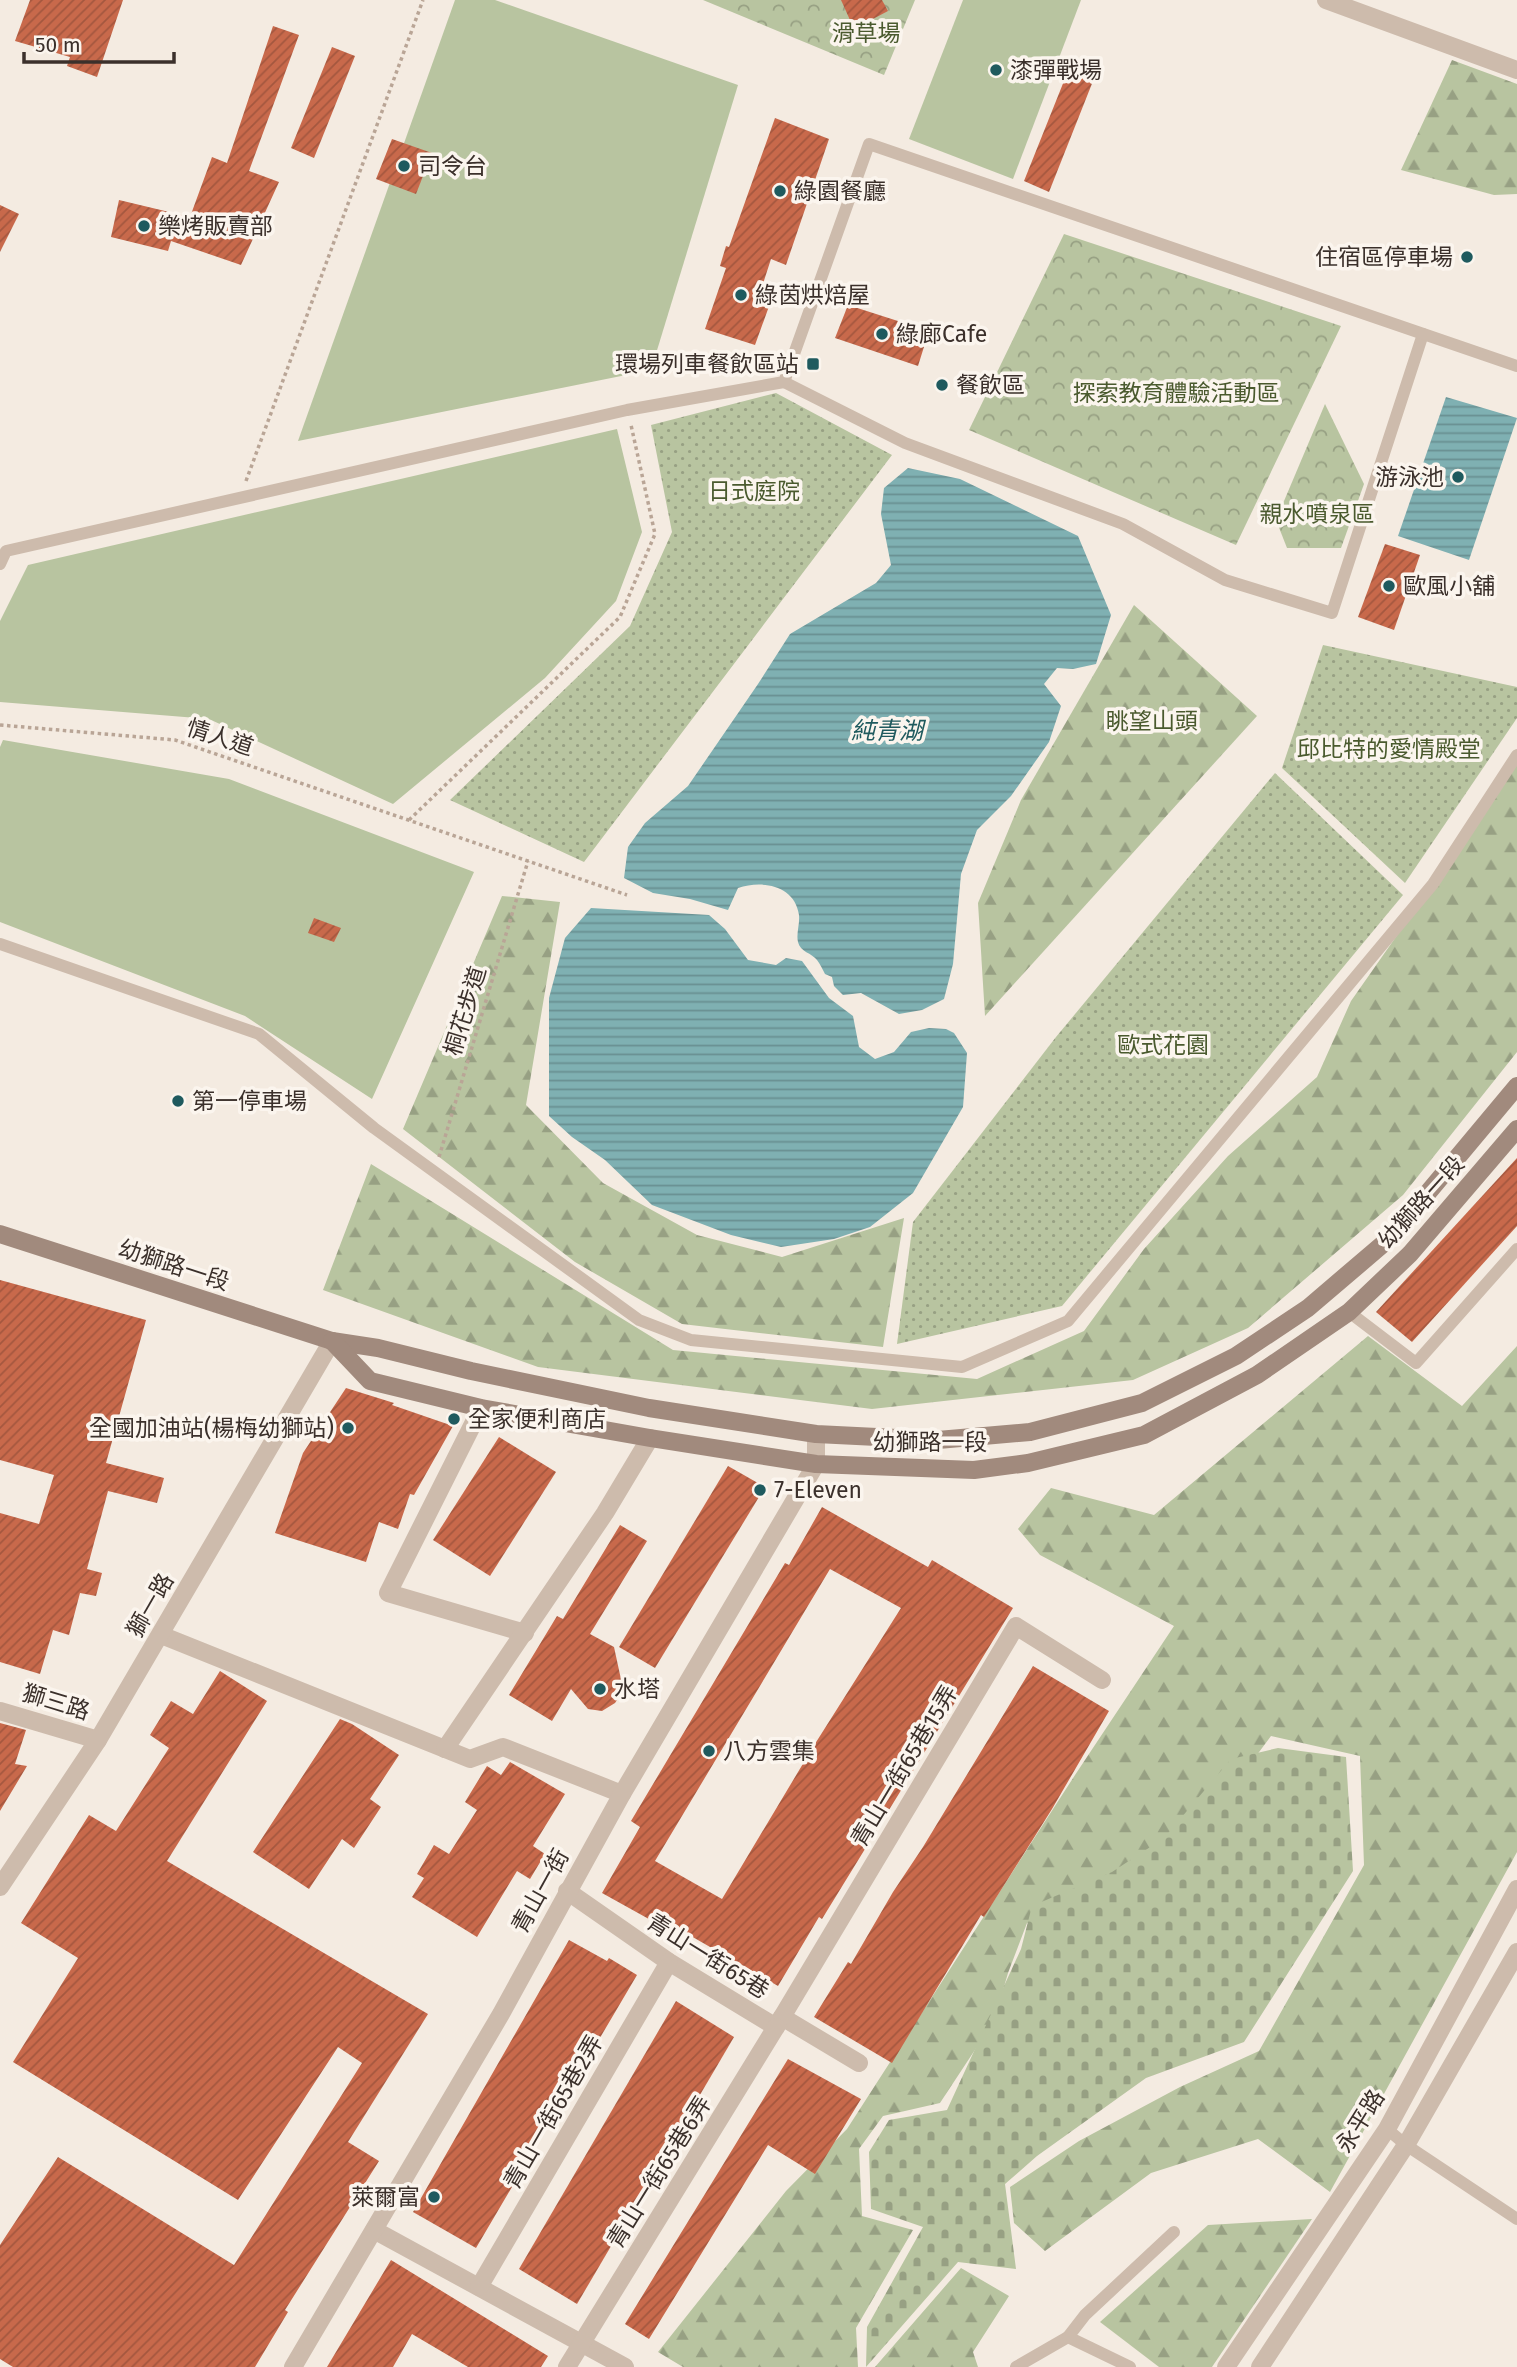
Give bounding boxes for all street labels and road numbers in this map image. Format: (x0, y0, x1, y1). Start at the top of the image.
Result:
street label: 情人道 (183, 713, 257, 761)
street label: 桐花步道 (438, 963, 492, 1059)
street label: 幼獅路一段 (1372, 1150, 1470, 1254)
street label: 幼獅路一段 (115, 1234, 233, 1296)
street label: 幼獅路一段 (873, 1428, 988, 1456)
street label: 獅一路 (121, 1568, 179, 1642)
street label: 獅三路 (19, 1679, 93, 1725)
street label: 青山一街65巷15弄 (845, 1680, 963, 1852)
street label: 青山一街 (505, 1844, 575, 1938)
street label: 青山一街65巷 (642, 1907, 774, 2005)
street label: 青山一街65巷2弄 (498, 2030, 608, 2194)
street label: 永平路 (1330, 2084, 1390, 2158)
street label: 青山一街65巷6弄 (601, 2091, 717, 2253)

